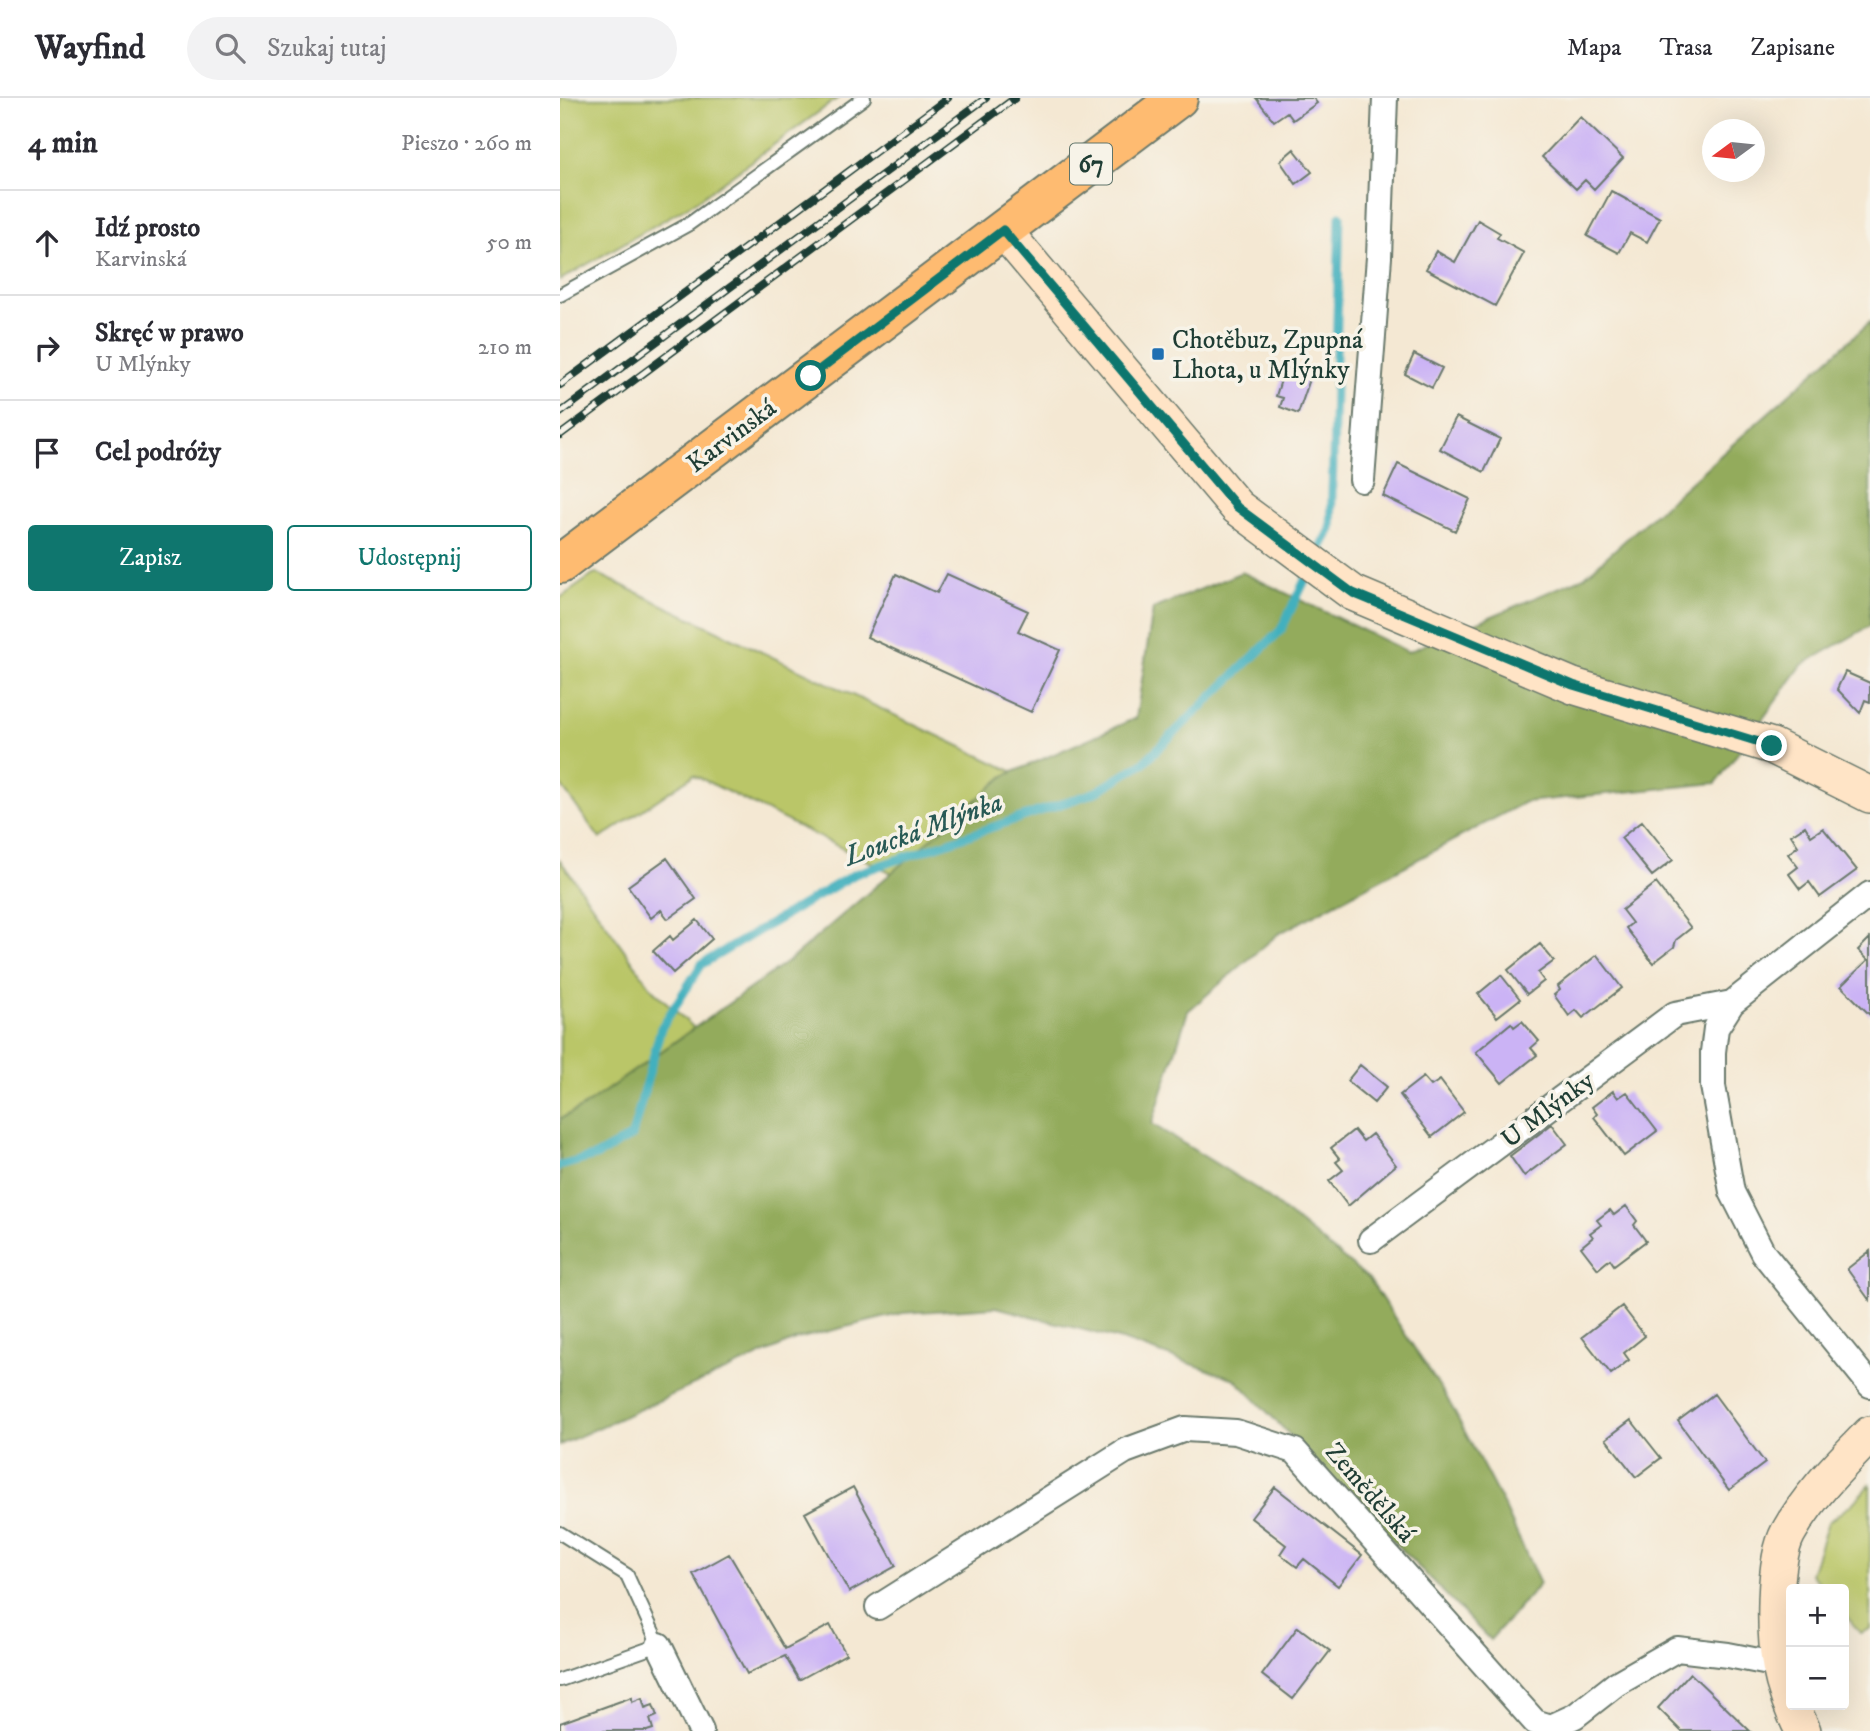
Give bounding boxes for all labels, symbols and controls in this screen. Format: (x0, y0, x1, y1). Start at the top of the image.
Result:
search box (187, 17, 677, 80)
text: Wayfind (35, 28, 145, 69)
icon: search (211, 29, 249, 67)
text: Szukaj tutaj (267, 32, 387, 65)
text: Mapa (1567, 33, 1621, 63)
text: Trasa (1659, 33, 1713, 63)
text: Zapisane (1751, 33, 1835, 63)
north arrow (1702, 119, 1765, 182)
text: 4 min (28, 125, 98, 162)
text: Pieszo · 260 m (401, 129, 532, 158)
road number: 67 (1070, 144, 1112, 184)
text: Idź prosto (95, 212, 200, 245)
icon: ahead (28, 224, 66, 262)
text: 50 m (486, 228, 532, 257)
text: Karvinská (95, 245, 187, 274)
text: Skręć w prawo (95, 317, 244, 350)
place label: Chotěbuz, Zpupná Lhota, u Mlýnky (1172, 324, 1363, 387)
icon: right (28, 329, 66, 367)
text: 210 m (478, 333, 532, 362)
marker: Chotěbuz, Zpupná Lhota, u Mlýnky (1150, 346, 1166, 362)
text: U Mlýnky (95, 350, 191, 379)
route start (795, 360, 826, 391)
street label: Karvinská (681, 392, 783, 481)
icon: arrive (28, 434, 66, 472)
text: Cel podróży (95, 436, 221, 469)
button: Zapisz (28, 525, 273, 591)
button: Udostępnij (287, 525, 532, 591)
route end (1756, 730, 1787, 761)
water label: Loucká Mlýnka (838, 785, 1007, 875)
street label: U Mlýnky (1495, 1064, 1602, 1156)
street label: Zemědělská (1317, 1436, 1422, 1550)
map controls (1786, 1584, 1849, 1710)
button: + (1786, 1584, 1849, 1647)
button: − (1786, 1647, 1849, 1710)

